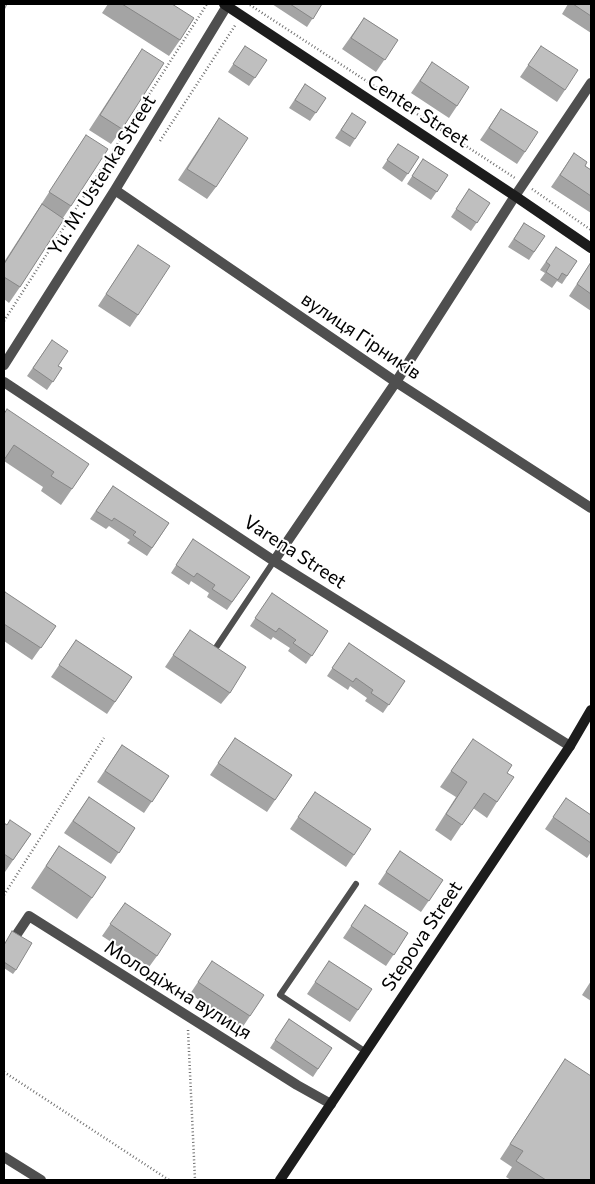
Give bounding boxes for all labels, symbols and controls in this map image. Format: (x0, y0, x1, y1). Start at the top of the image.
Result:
street label: Center Street (363, 70, 473, 152)
street label: Yu. M. Ustenka Street (43, 91, 161, 259)
street label: вулиця Гірників (297, 288, 425, 384)
street label: Varena Street (240, 510, 350, 594)
street label: Stepova Street (377, 877, 467, 995)
street label: Молодіжна вулиця (100, 936, 256, 1044)

